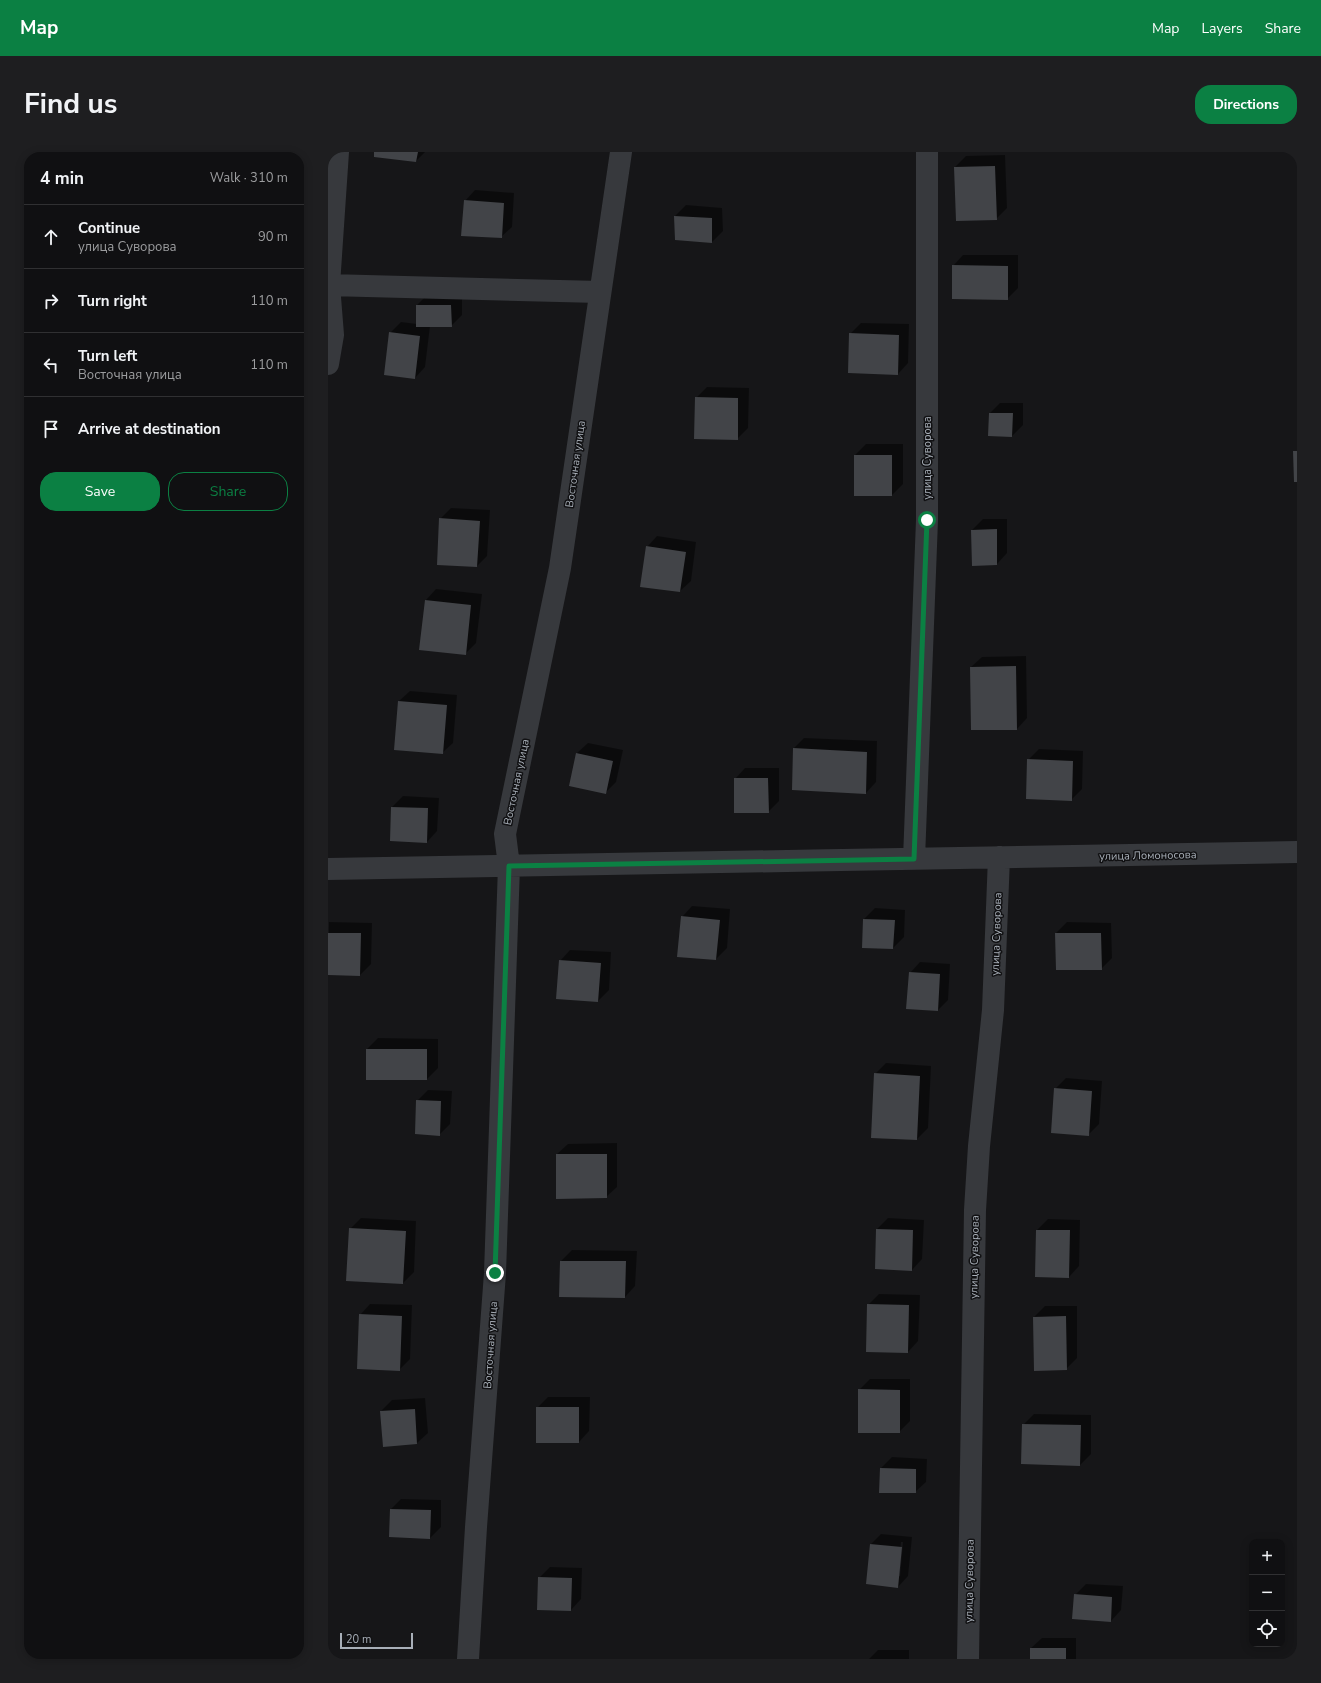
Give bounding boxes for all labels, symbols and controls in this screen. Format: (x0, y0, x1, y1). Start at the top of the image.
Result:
text: Map (20, 15, 58, 41)
text: Map (1152, 19, 1179, 38)
text: Layers (1201, 19, 1243, 38)
text: Share (1265, 19, 1301, 38)
text: Find us (24, 85, 118, 123)
button: Directions (1195, 85, 1297, 124)
text: 4 min (40, 167, 84, 190)
text: Walk · 310 m (210, 169, 288, 187)
text: Continue (78, 218, 140, 238)
icon: ahead (40, 226, 62, 248)
text: 90 m (258, 228, 288, 246)
text: улица Суворова (78, 238, 177, 256)
icon: right (40, 290, 62, 312)
text: Turn right (78, 291, 147, 311)
text: 110 m (250, 292, 288, 310)
text: Turn left (78, 346, 137, 366)
icon: left (40, 354, 62, 376)
text: 110 m (250, 356, 288, 374)
text: Восточная улица (78, 366, 182, 384)
street label: улица Суворова (920, 416, 935, 500)
icon: arrive (40, 418, 62, 440)
text: Arrive at destination (78, 419, 221, 439)
street label: Восточная улица (562, 419, 589, 509)
button: Save (40, 472, 160, 511)
button: Share (168, 472, 288, 511)
route start (918, 511, 936, 529)
street label: Восточная улица (500, 738, 533, 827)
street label: улица Ломоносова (1099, 847, 1197, 864)
street label: улица Суворова (988, 892, 1005, 976)
street label: улица Суворова (966, 1215, 983, 1299)
route end (486, 1264, 504, 1282)
street label: Восточная улица (480, 1301, 501, 1389)
street label: улица Суворова (961, 1539, 978, 1623)
map controls (1249, 1539, 1285, 1647)
button: + (1249, 1539, 1285, 1575)
button: − (1249, 1575, 1285, 1611)
button: locate (1249, 1611, 1285, 1647)
scale bar (340, 1631, 413, 1650)
text: 20 m (346, 1632, 371, 1647)

